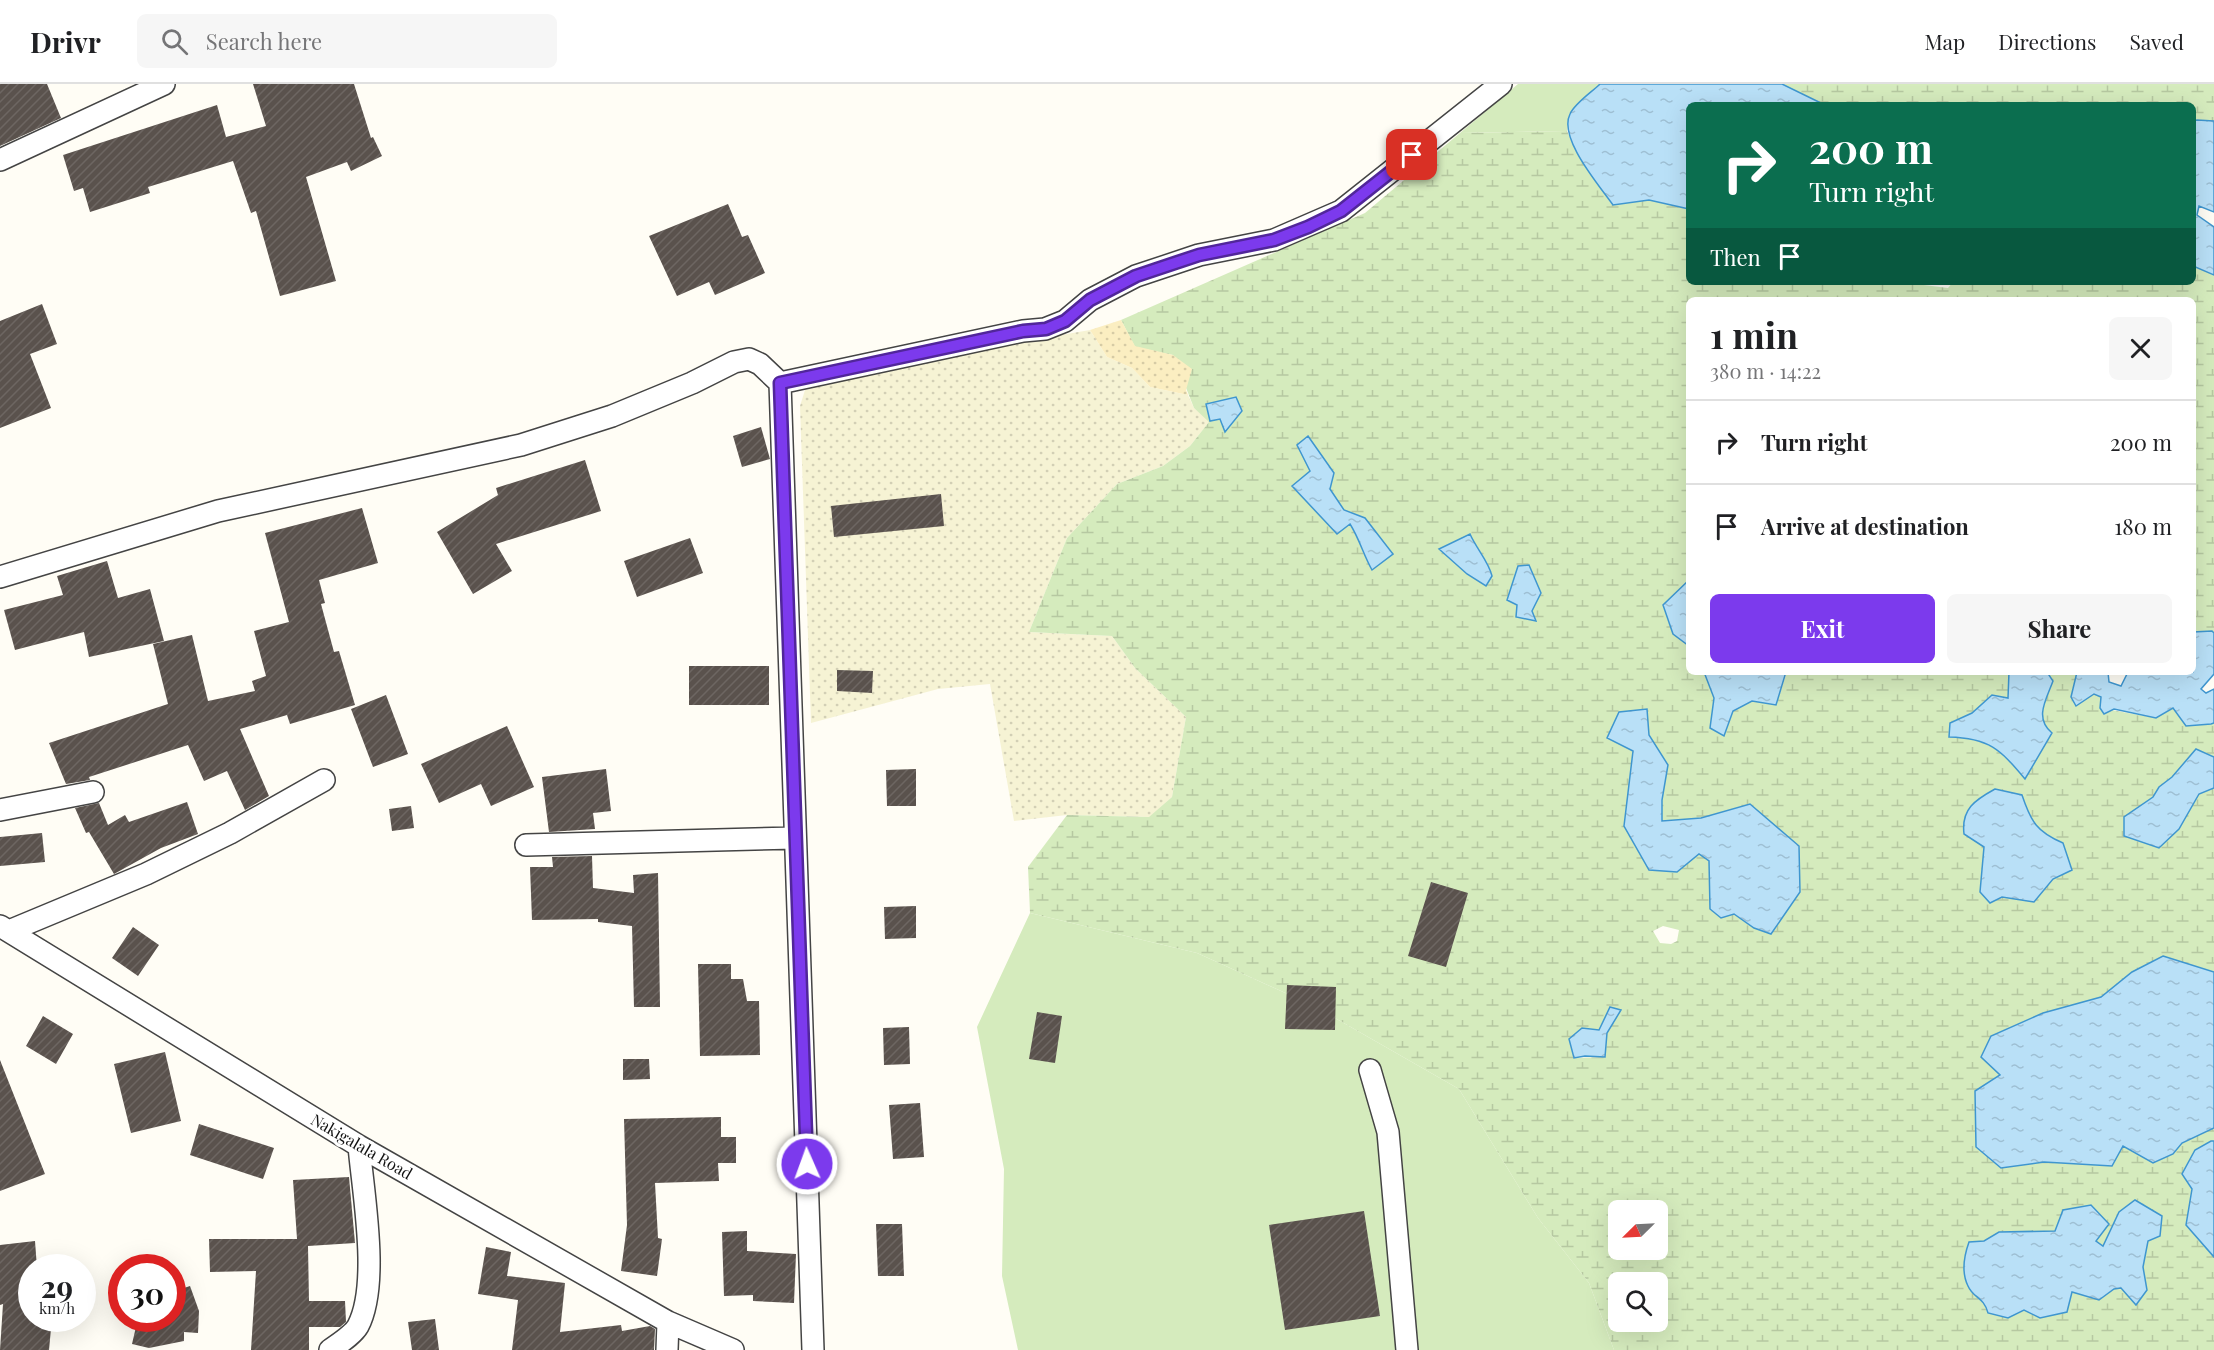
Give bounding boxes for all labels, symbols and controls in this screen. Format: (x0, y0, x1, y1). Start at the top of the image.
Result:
search box (137, 14, 557, 68)
text: Drivr (30, 23, 101, 60)
icon: search (158, 25, 191, 58)
text: Search here (206, 26, 322, 56)
text: Map (1924, 27, 1965, 55)
text: Directions (1998, 27, 2096, 55)
text: Saved (2129, 27, 2184, 55)
text: 200 m (1809, 119, 1933, 175)
icon: right (1710, 126, 1788, 204)
pin (1386, 129, 1437, 180)
icon: arrive (1395, 138, 1428, 171)
text: Turn right (1809, 173, 1934, 209)
icon: arrive (1773, 240, 1806, 273)
text: Then (1710, 242, 1761, 272)
text: 1 min (1710, 310, 1798, 358)
button: close (2109, 317, 2172, 380)
text: 380 m · 14:22 (1710, 357, 1821, 384)
icon: right (1710, 426, 1743, 459)
text: Turn right (1761, 427, 1867, 457)
text: 200 m (2110, 427, 2172, 457)
icon: arrive (1710, 510, 1743, 543)
text: Arrive at destination (1761, 511, 1969, 541)
text: 180 m (2114, 511, 2172, 541)
button: Exit (1710, 594, 1935, 663)
button: Share (1947, 594, 2172, 663)
street label: Nakigalala Road (307, 1108, 417, 1184)
position arrow (775, 1132, 839, 1196)
north arrow (1608, 1200, 1668, 1260)
map controls (1608, 1200, 1668, 1332)
speed limit sign: 30 (108, 1254, 186, 1332)
text: 29 (41, 1266, 73, 1306)
button: search (1608, 1272, 1668, 1332)
text: km/h (39, 1298, 75, 1318)

